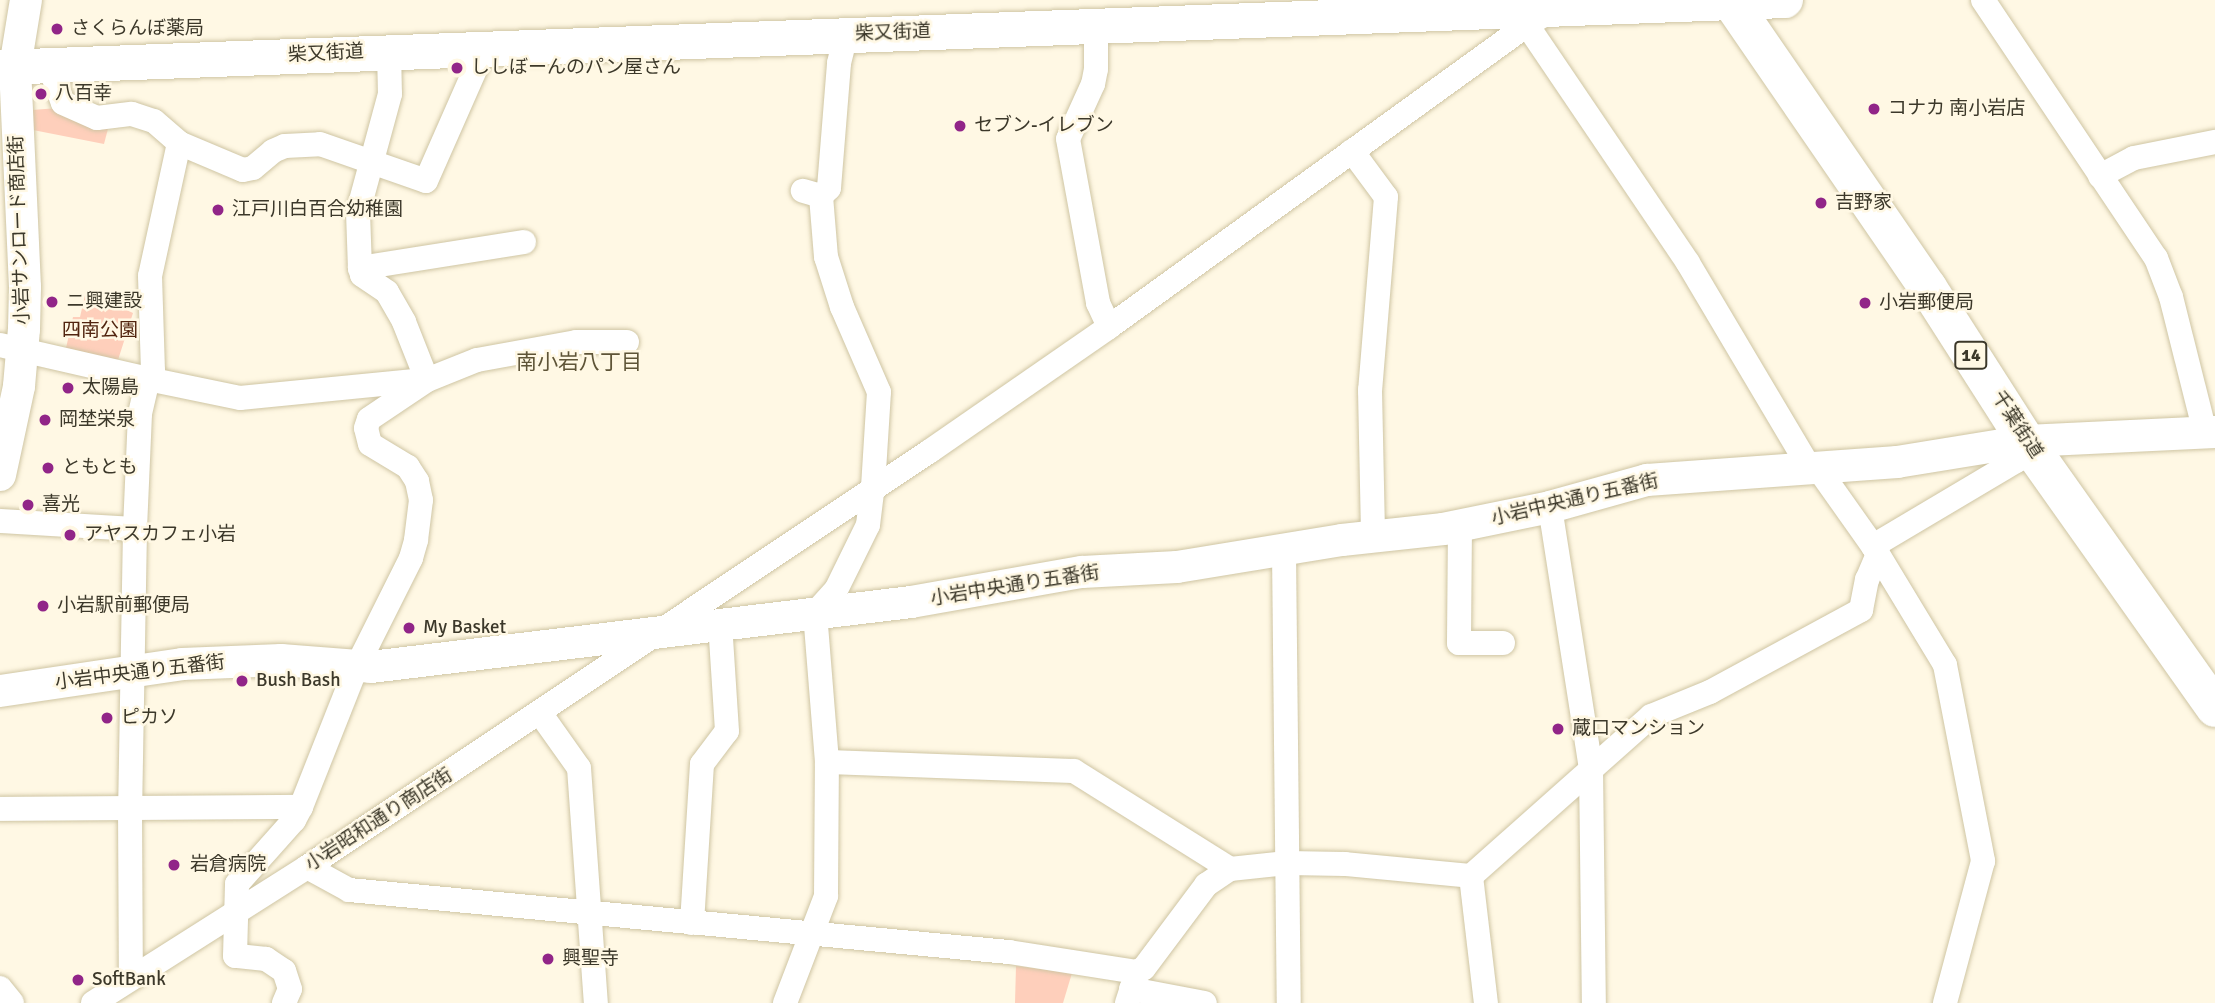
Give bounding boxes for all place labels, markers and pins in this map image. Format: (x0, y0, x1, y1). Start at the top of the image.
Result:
place label: さくらんぼ薬局 (71, 18, 204, 40)
marker: さくらんぼ薬局 (49, 21, 65, 37)
place label: ししぼーんのパン屋さん (471, 57, 680, 79)
marker: ししぼーんのパン屋さん (449, 60, 465, 76)
place label: 八百幸 (55, 83, 112, 105)
marker: 八百幸 (33, 86, 49, 102)
place label: コナカ 南小岩店 (1888, 98, 2025, 120)
marker: コナカ 南小岩店 (1866, 101, 1882, 117)
place label: セブン-イレブン (974, 115, 1114, 137)
marker: セブン-イレブン (952, 118, 968, 134)
place label: 吉野家 (1835, 192, 1892, 214)
marker: 吉野家 (1813, 195, 1829, 211)
place label: 江戸川白百合幼稚園 (232, 199, 403, 221)
marker: 江戸川白百合幼稚園 (210, 202, 226, 218)
place label: ニ興建設 (66, 291, 142, 313)
place label: 小岩郵便局 (1879, 292, 1974, 314)
marker: ニ興建設 (44, 294, 60, 310)
marker: 小岩郵便局 (1857, 295, 1873, 311)
place label: 太陽島 (82, 377, 139, 399)
marker: 太陽島 (60, 380, 76, 396)
place label: 岡埜栄泉 (59, 409, 135, 431)
marker: 岡埜栄泉 (37, 412, 53, 428)
place label: ともとも (62, 457, 138, 479)
marker: ともとも (40, 460, 56, 476)
place label: 喜光 (42, 494, 80, 516)
marker: 喜光 (20, 497, 36, 513)
place label: アヤスカフェ小岩 (84, 524, 236, 546)
marker: アヤスカフェ小岩 (62, 527, 78, 543)
place label: 小岩駅前郵便局 (57, 595, 190, 617)
marker: 小岩駅前郵便局 (35, 598, 51, 614)
place label: My Basket (423, 617, 506, 639)
marker: My Basket (401, 620, 417, 636)
place label: Bush Bash (256, 670, 341, 692)
marker: Bush Bash (234, 673, 250, 689)
place label: ピカソ (121, 707, 178, 729)
marker: ピカソ (99, 710, 115, 726)
place label: 蔵口マンション (1572, 718, 1705, 740)
marker: 蔵口マンション (1550, 721, 1566, 737)
place label: 岩倉病院 (190, 854, 266, 876)
marker: 岩倉病院 (164, 855, 184, 875)
place label: 興聖寺 (562, 948, 619, 970)
marker: 興聖寺 (540, 951, 556, 967)
place label: SoftBank (92, 969, 166, 991)
marker: SoftBank (70, 972, 86, 988)

